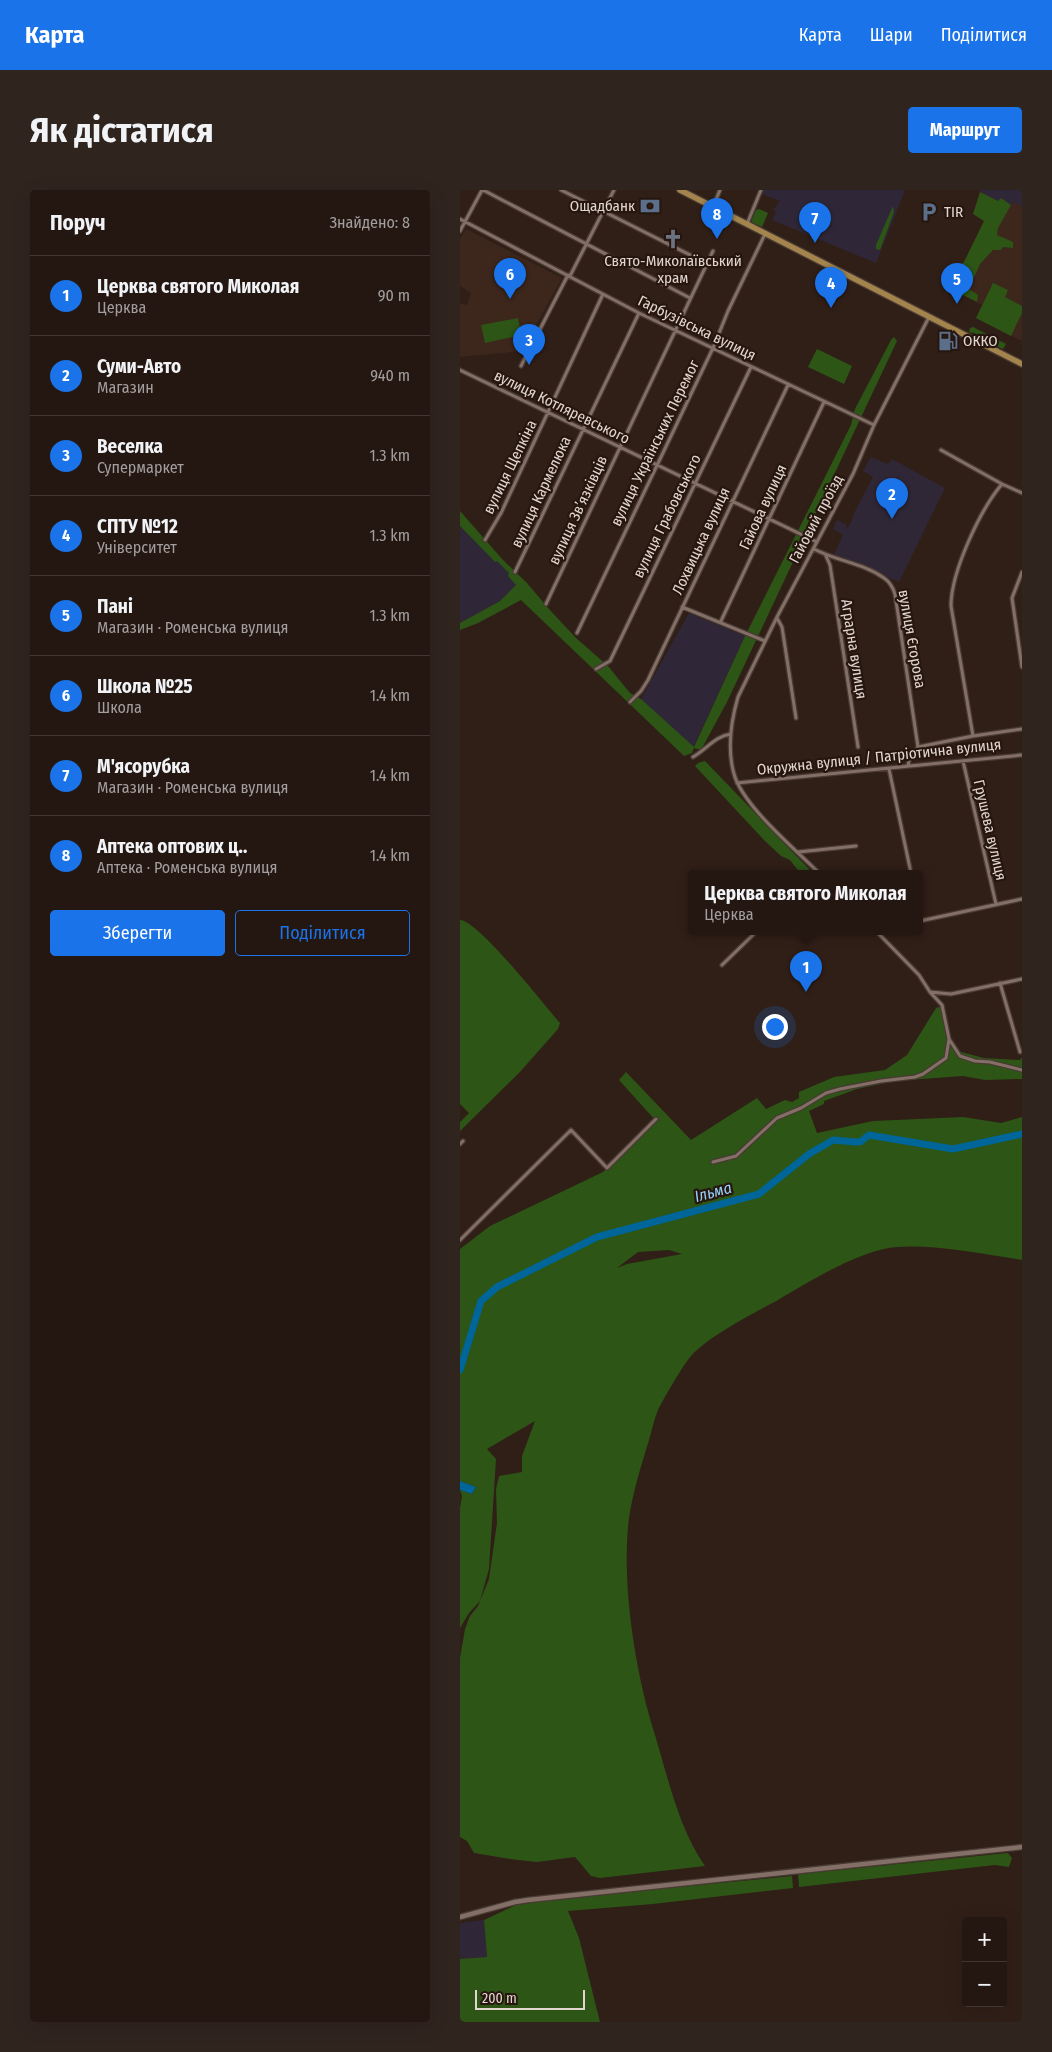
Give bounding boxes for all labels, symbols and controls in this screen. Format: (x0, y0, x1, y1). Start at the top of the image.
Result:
text: Карта (25, 21, 84, 49)
text: Карта (799, 24, 842, 46)
text: Шари (870, 24, 913, 46)
text: Поділитися (941, 24, 1027, 46)
button: Маршрут (908, 107, 1022, 153)
text: Як дістатися (30, 109, 214, 151)
bank icon: Ощадбанк (639, 195, 661, 217)
place label: Ощадбанк (570, 197, 635, 215)
pin: 8 (701, 198, 733, 239)
parking icon: TIR (918, 201, 940, 223)
pin: 7 (799, 202, 831, 243)
place label: TIR (944, 203, 963, 221)
text: Поруч (50, 210, 106, 236)
text: Знайдено: 8 (329, 213, 410, 232)
church icon: Свято-Миколаївський храм (662, 228, 684, 250)
place label: Свято-Миколаївський храм (604, 252, 742, 287)
pin: 6 (494, 258, 526, 299)
pin: 5 (941, 263, 973, 304)
pin: 4 (815, 267, 847, 308)
text: Церква святого Миколая (97, 275, 299, 298)
text: 1 (63, 286, 69, 305)
text: 90 m (378, 286, 410, 305)
street label: Гарбузівська вулиця (635, 292, 759, 364)
text: Церква (97, 298, 146, 317)
pin: 3 (513, 324, 545, 365)
fuel station icon: ОККО (937, 330, 959, 352)
place label: ОККО (963, 332, 998, 350)
text: Суми-Авто (97, 355, 181, 378)
street label: вулиця Українських Перемог (607, 357, 703, 529)
text: 2 (62, 366, 70, 385)
text: 940 m (370, 366, 410, 385)
street label: вулиця Котляревського (491, 366, 633, 448)
text: Магазин (97, 378, 154, 397)
street label: вулиця Щепкіна (479, 417, 541, 517)
street label: вулиця Кармелюка (507, 434, 575, 550)
text: Веселка (97, 435, 163, 458)
text: 3 (62, 446, 70, 465)
text: 1.3 km (369, 446, 410, 465)
street label: вулиця Грабовського (629, 451, 705, 581)
street label: вулиця Звʼязківців (545, 453, 611, 567)
text: Супермаркет (97, 458, 184, 477)
street label: Гайова вулиця (735, 462, 791, 552)
street label: Гайовий проїзд (785, 472, 847, 566)
pin: 2 (876, 478, 908, 519)
street label: Лохвицька вулиця (668, 484, 734, 598)
text: СПТУ №12 (97, 515, 178, 538)
text: 4 (62, 526, 70, 545)
text: 1.3 km (369, 526, 410, 545)
text: Університет (97, 538, 177, 557)
street label: вулиця Єгорова (894, 588, 930, 690)
text: Пані (97, 595, 133, 618)
street label: Аграрна вулиця (837, 598, 871, 700)
text: 5 (62, 606, 70, 625)
text: 1.3 km (369, 606, 410, 625)
text: Магазин · Роменська вулиця (97, 618, 288, 637)
text: Школа №25 (97, 675, 193, 698)
text: 6 (62, 686, 70, 705)
text: 1.4 km (370, 686, 410, 705)
text: Школа (97, 698, 142, 717)
street label: Окружна вулиця / Патріотична вулиця (756, 735, 1002, 779)
text: М'ясорубка (97, 755, 190, 778)
text: 7 (63, 766, 69, 785)
text: 1.4 km (370, 766, 410, 785)
text: Магазин · Роменська вулиця (97, 778, 288, 797)
street label: Грушева вулиця (970, 778, 1010, 882)
text: Аптека оптових ц.. (97, 835, 247, 858)
text: 8 (62, 846, 70, 865)
text: 1.4 km (370, 846, 410, 865)
text: Аптека · Роменська вулиця (97, 858, 278, 877)
popup (688, 870, 923, 935)
text: Церква святого Миколая (704, 882, 907, 905)
text: Церква (704, 905, 754, 924)
button: Зберегти (50, 910, 225, 956)
button: Поділитися (235, 910, 410, 956)
pin: 1 (790, 951, 822, 992)
your location (762, 1014, 788, 1040)
water label: Ільма (692, 1178, 734, 1206)
map controls (962, 1917, 1007, 2007)
button: + (962, 1917, 1007, 1962)
button: − (962, 1962, 1007, 2007)
scale bar (475, 1987, 585, 2010)
text: 200 m (482, 1990, 517, 2007)

